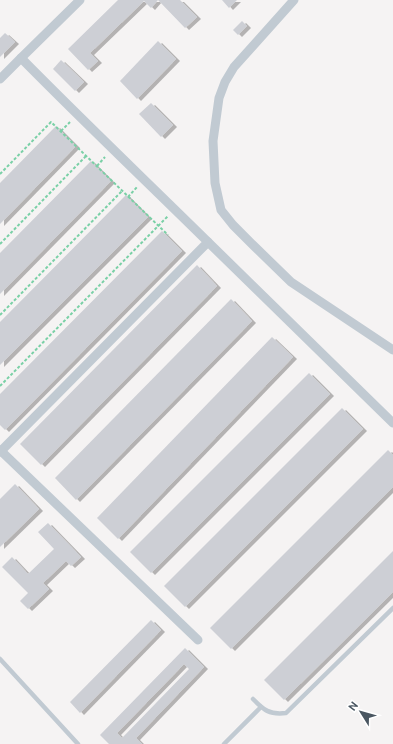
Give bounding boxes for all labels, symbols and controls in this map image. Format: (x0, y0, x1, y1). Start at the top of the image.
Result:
north arrow (341, 692, 381, 732)
text: N (346, 699, 360, 713)

